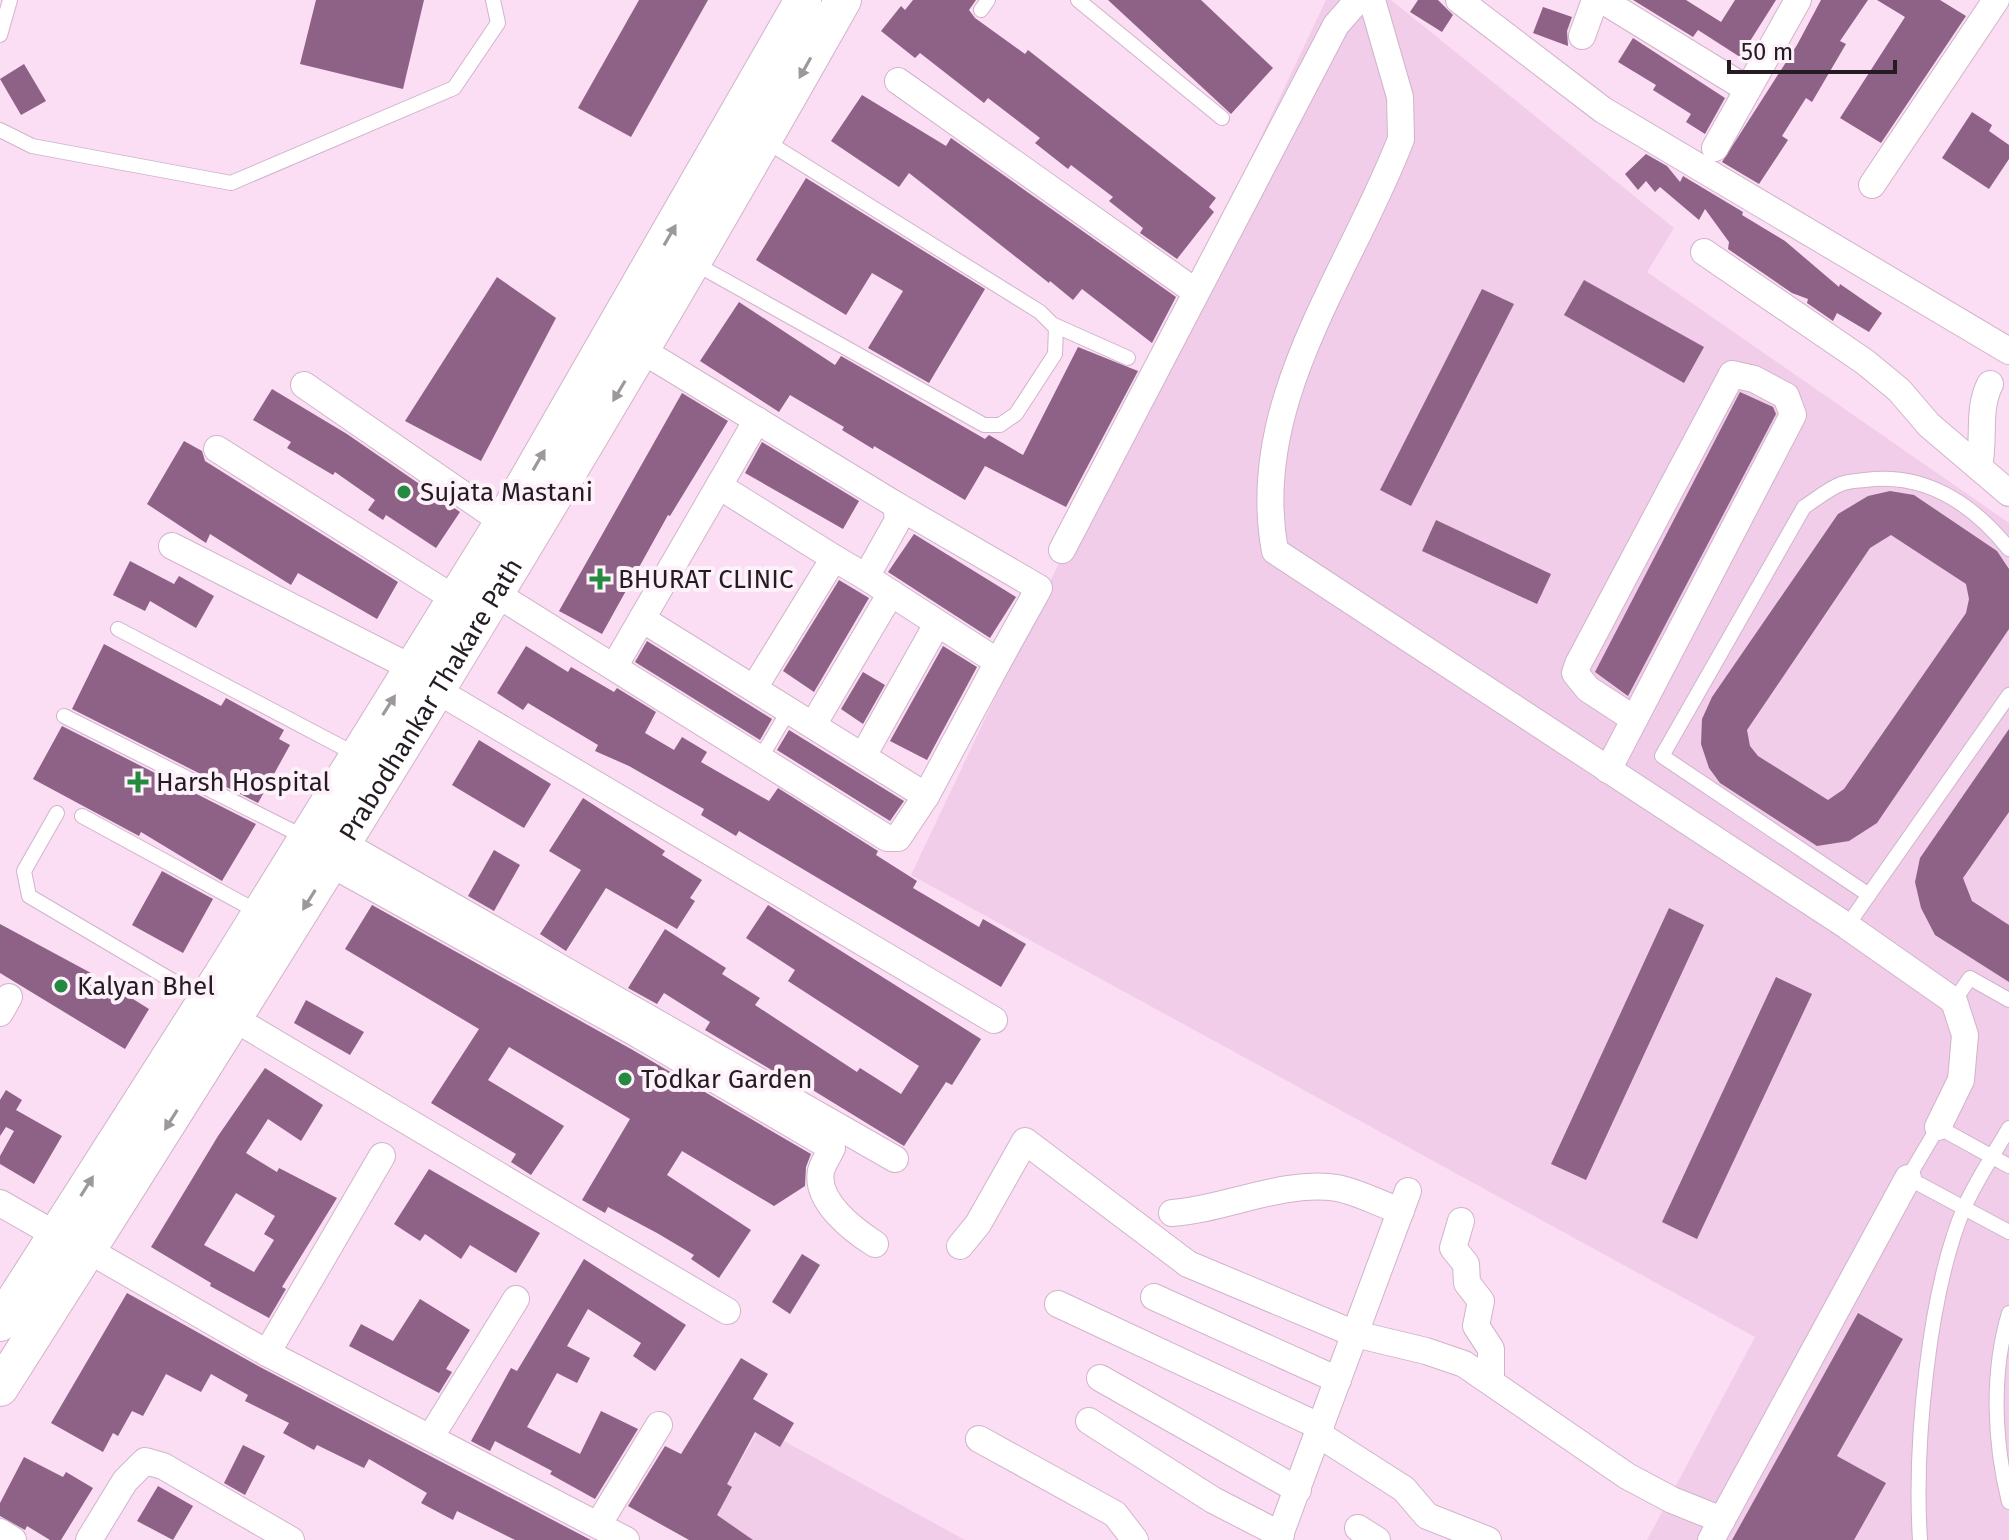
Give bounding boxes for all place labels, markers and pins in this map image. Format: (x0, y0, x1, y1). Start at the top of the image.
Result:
place label: Sujata Mastani (420, 477, 593, 508)
marker: Sujata Mastani (395, 483, 413, 501)
place label: BHURAT CLINIC (618, 564, 794, 595)
marker: BHURAT CLINIC (589, 568, 611, 590)
place label: Harsh Hospital (156, 767, 331, 798)
marker: Harsh Hospital (127, 771, 149, 793)
place label: Kalyan Bhel (77, 971, 215, 1002)
marker: Kalyan Bhel (52, 977, 70, 995)
place label: Todkar Garden (641, 1064, 813, 1095)
marker: Todkar Garden (616, 1070, 634, 1088)

